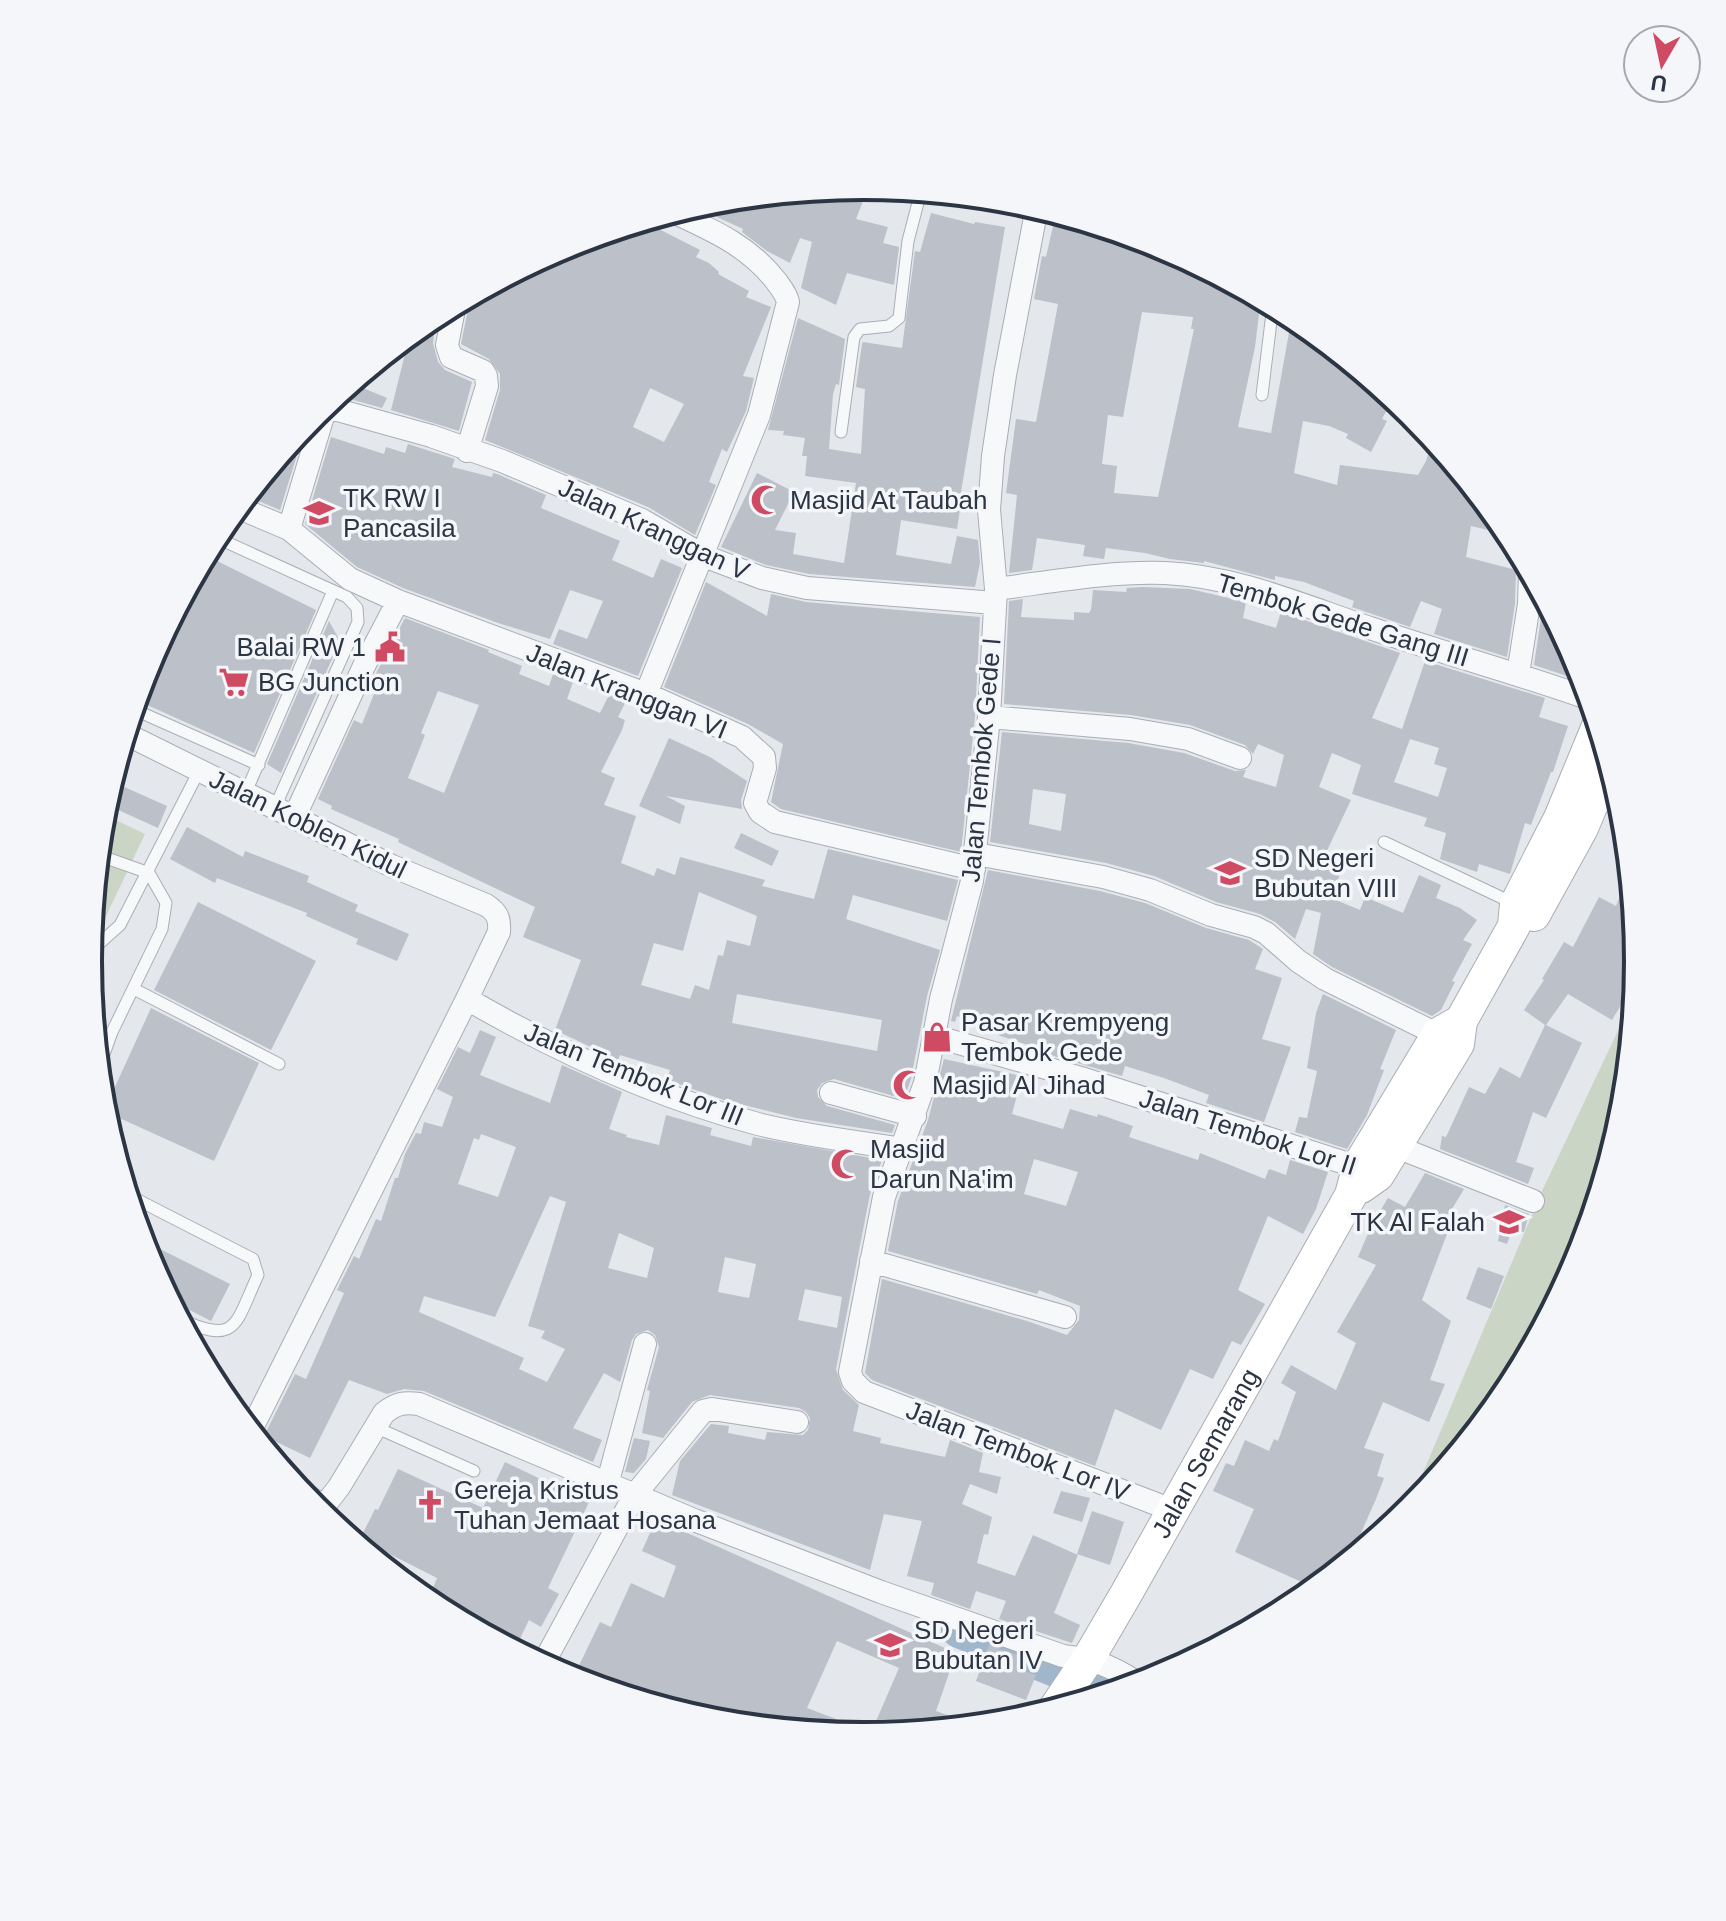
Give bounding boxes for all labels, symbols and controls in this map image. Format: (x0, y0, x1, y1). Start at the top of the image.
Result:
north arrow (1622, 24, 1702, 104)
text: U (1649, 70, 1669, 97)
street label: Jalan Kranggan V (554, 472, 755, 587)
place label: TK RW I Pancasila (343, 483, 456, 543)
mosque icon: Masjid At Taubah (749, 483, 783, 517)
place label: Masjid At Taubah (790, 485, 988, 515)
school or university icon: TK RW I Pancasila (302, 496, 336, 530)
street label: Tembok Gede Gang III (1214, 567, 1472, 673)
public building icon: Balai RW 1 (373, 630, 407, 664)
place label: Balai RW 1 (236, 632, 366, 662)
street label: Jalan Kranggan VI (522, 637, 732, 745)
street label: Jalan Tembok Gede I (955, 637, 1007, 883)
supermarket icon: BG Junction (217, 665, 251, 699)
place label: BG Junction (258, 667, 400, 697)
street label: Jalan Koblen Kidul (205, 763, 411, 885)
place label: SD Negeri Bubutan VIII (1254, 843, 1397, 903)
school or university icon: SD Negeri Bubutan VIII (1213, 856, 1247, 890)
place label: Pasar Krempyeng Tembok Gede (961, 1007, 1169, 1067)
street label: Jalan Tembok Lor III (520, 1016, 748, 1132)
shop icon: Pasar Krempyeng Tembok Gede (920, 1020, 954, 1054)
mosque icon: Masjid Al Jihad (891, 1068, 925, 1102)
place label: Masjid Al Jihad (932, 1070, 1105, 1100)
street label: Jalan Tembok Lor II (1136, 1083, 1360, 1181)
place label: Masjid Darun Na'im (870, 1134, 1014, 1194)
mosque icon: Masjid Darun Na'im (829, 1147, 863, 1181)
school or university icon: TK Al Falah (1492, 1205, 1526, 1239)
place label: TK Al Falah (1351, 1207, 1485, 1237)
street label: Jalan Semarang (1146, 1363, 1265, 1543)
street label: Jalan Tembok Lor IV (902, 1395, 1134, 1508)
place label: Gereja Kristus Tuhan Jemaat Hosana (454, 1475, 717, 1535)
church icon: Gereja Kristus Tuhan Jemaat Hosana (413, 1488, 447, 1522)
place label: SD Negeri Bubutan IV (914, 1615, 1043, 1675)
school or university icon: SD Negeri Bubutan IV (873, 1628, 907, 1662)

